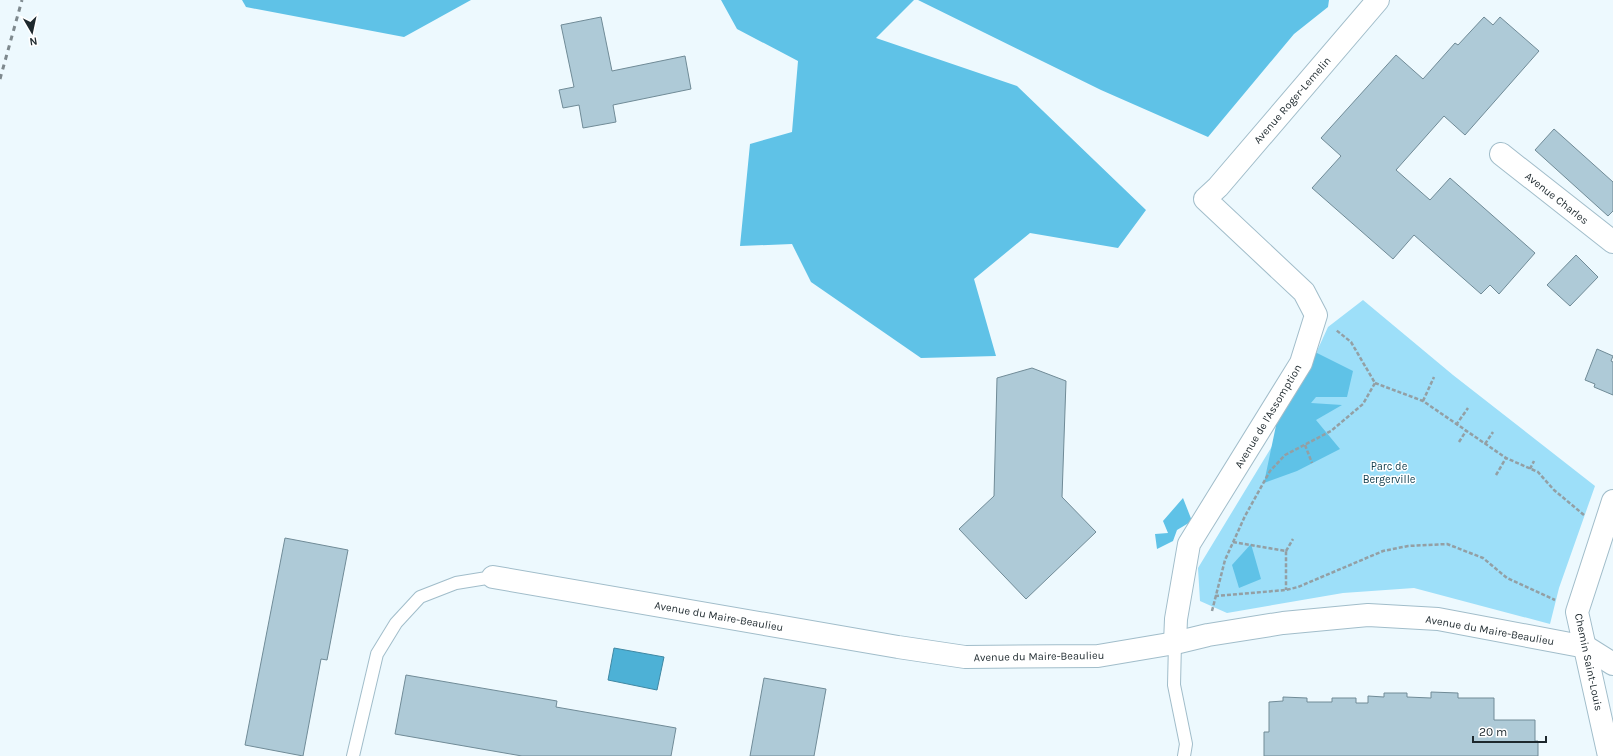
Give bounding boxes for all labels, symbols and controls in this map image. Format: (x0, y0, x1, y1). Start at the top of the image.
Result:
north arrow (12, 12, 52, 52)
text: N (29, 34, 38, 48)
street label: Avenue Roger-Lemelin (1251, 54, 1334, 146)
street label: Avenue Charles (1522, 170, 1591, 227)
street label: Avenue de l'Assomption (1232, 362, 1305, 471)
park label: Parc de Bergerville (1363, 460, 1416, 486)
street label: Avenue du Maire-Beaulieu (653, 599, 784, 634)
street label: Chemin Saint-Louis (1572, 612, 1605, 712)
street label: Avenue du Maire-Beaulieu (1424, 613, 1555, 648)
street label: Avenue du Maire-Beaulieu (974, 649, 1104, 664)
scale bar (1473, 718, 1546, 744)
text: 20 m (1479, 725, 1507, 739)

